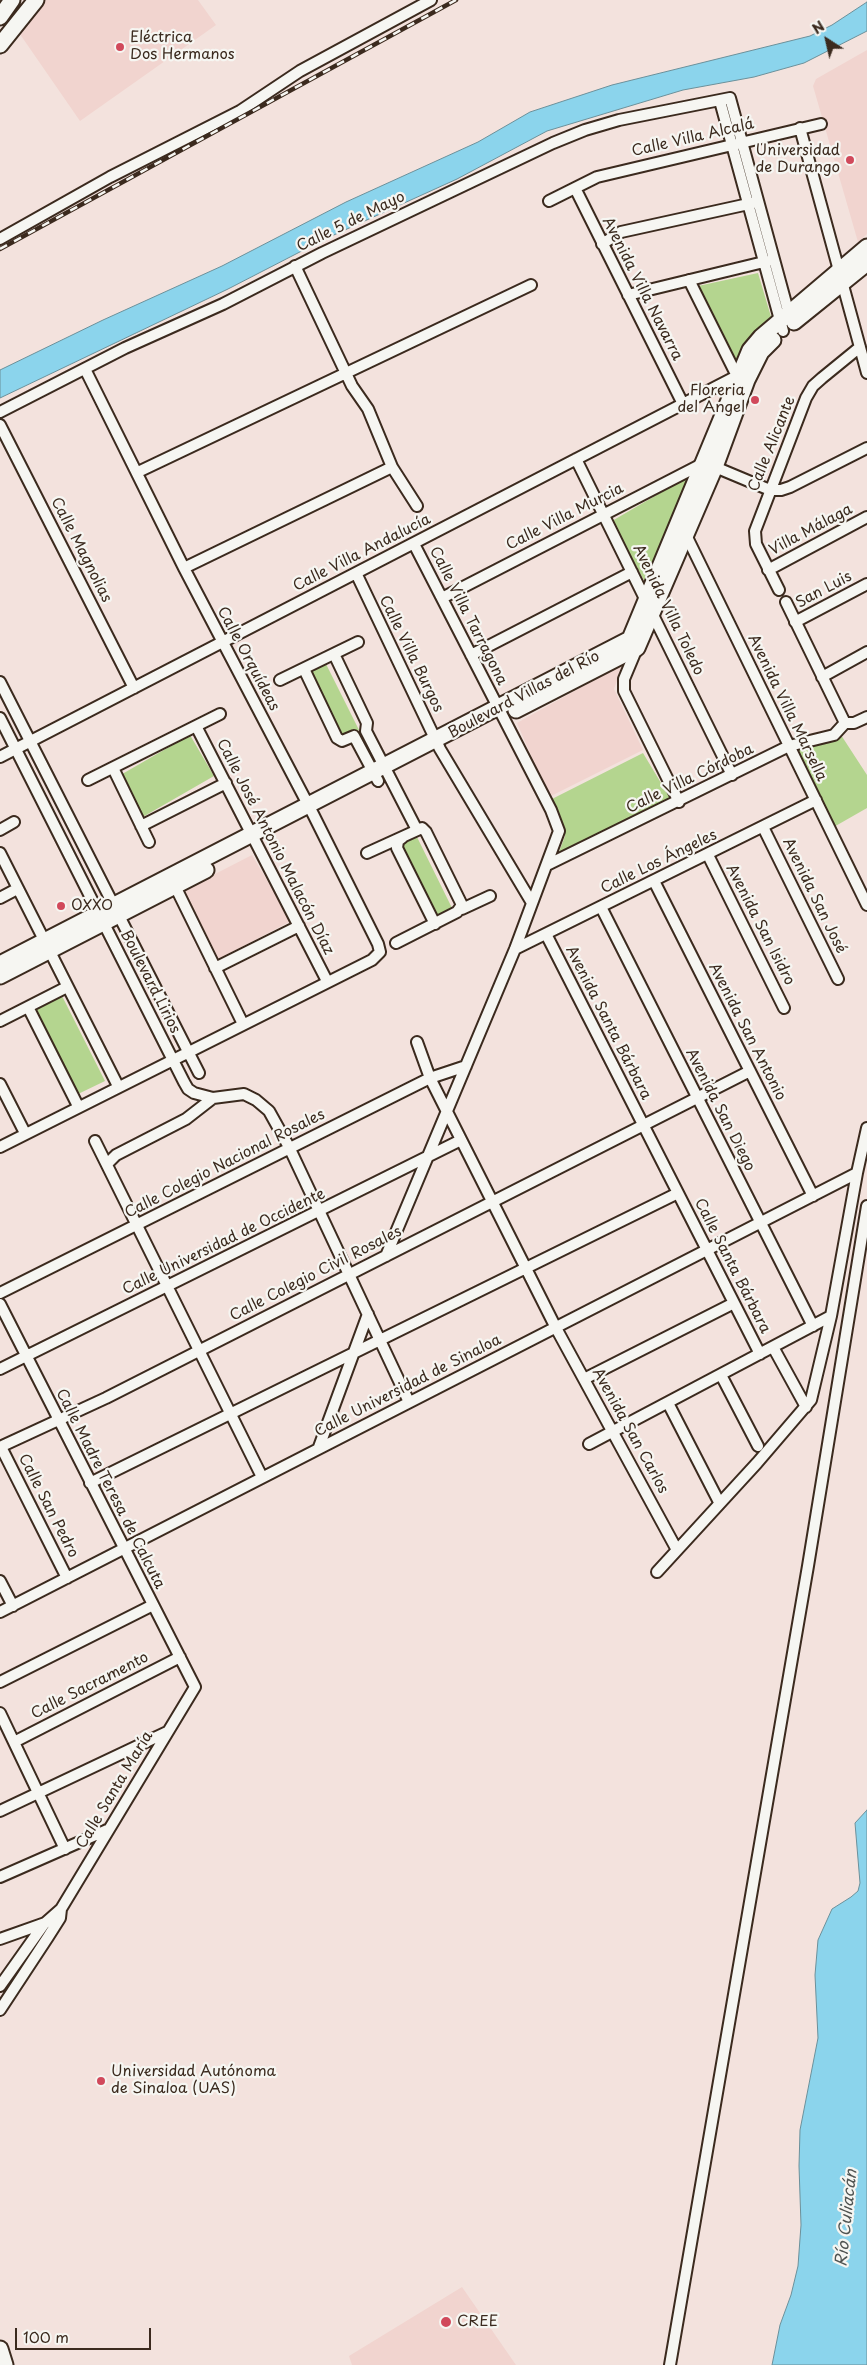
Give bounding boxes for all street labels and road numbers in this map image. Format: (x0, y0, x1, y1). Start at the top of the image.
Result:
street label: Calle Villa Alcalá (630, 115, 756, 161)
street label: Calle 5 de Mayo (294, 188, 408, 256)
street label: Avenida Villa Navarra (598, 214, 686, 364)
street label: Calle Alicante (745, 394, 799, 494)
street label: Calle Villa Murcia (503, 480, 627, 554)
street label: Calle Magnolias (47, 494, 115, 606)
street label: Villa Málaga (766, 501, 856, 559)
street label: Calle Villa Andalucía (290, 510, 434, 596)
street label: Avenida Villa Toledo (629, 542, 707, 678)
street label: Calle Villa Tarragona (425, 544, 511, 688)
street label: San Luis (793, 568, 855, 612)
street label: Calle Villa Burgos (375, 593, 447, 715)
street label: Calle Orquídeas (213, 604, 283, 714)
street label: Avenida Villa Marsella (744, 632, 830, 784)
street label: Boulevard Villas del Río (445, 647, 603, 743)
street label: Calle José Antonio Malacón Díaz (212, 736, 338, 958)
street label: Calle Villa Córdoba (623, 740, 757, 818)
street label: Calle Los Ángeles (598, 826, 720, 898)
street label: Avenida San José (778, 835, 850, 957)
street label: Avenida San Isidro (722, 862, 798, 988)
street label: Boulevard Lirios (116, 927, 184, 1037)
street label: Avenida Santa Bárbara (561, 943, 655, 1103)
street label: Avenida San Antonio (705, 960, 789, 1104)
street label: Avenida San Diego (681, 1046, 759, 1174)
street label: Calle Colegio Nacional Rosales (122, 1106, 328, 1222)
street label: Calle Universidad de Occidente (120, 1185, 328, 1299)
street label: Calle Santa Bárbara (690, 1195, 774, 1337)
street label: Calle Colegio Civil Rosales (227, 1223, 405, 1325)
street label: Calle Universidad de Sinaloa (312, 1331, 504, 1441)
street label: Avenida San Carlos (588, 1365, 672, 1497)
street label: Calle Madre Teresa de Calcuta (52, 1386, 168, 1592)
street label: Calle San Pedro (14, 1451, 82, 1561)
street label: Calle Sacramento (28, 1649, 152, 1723)
street label: Calle Santa María (73, 1728, 157, 1852)

